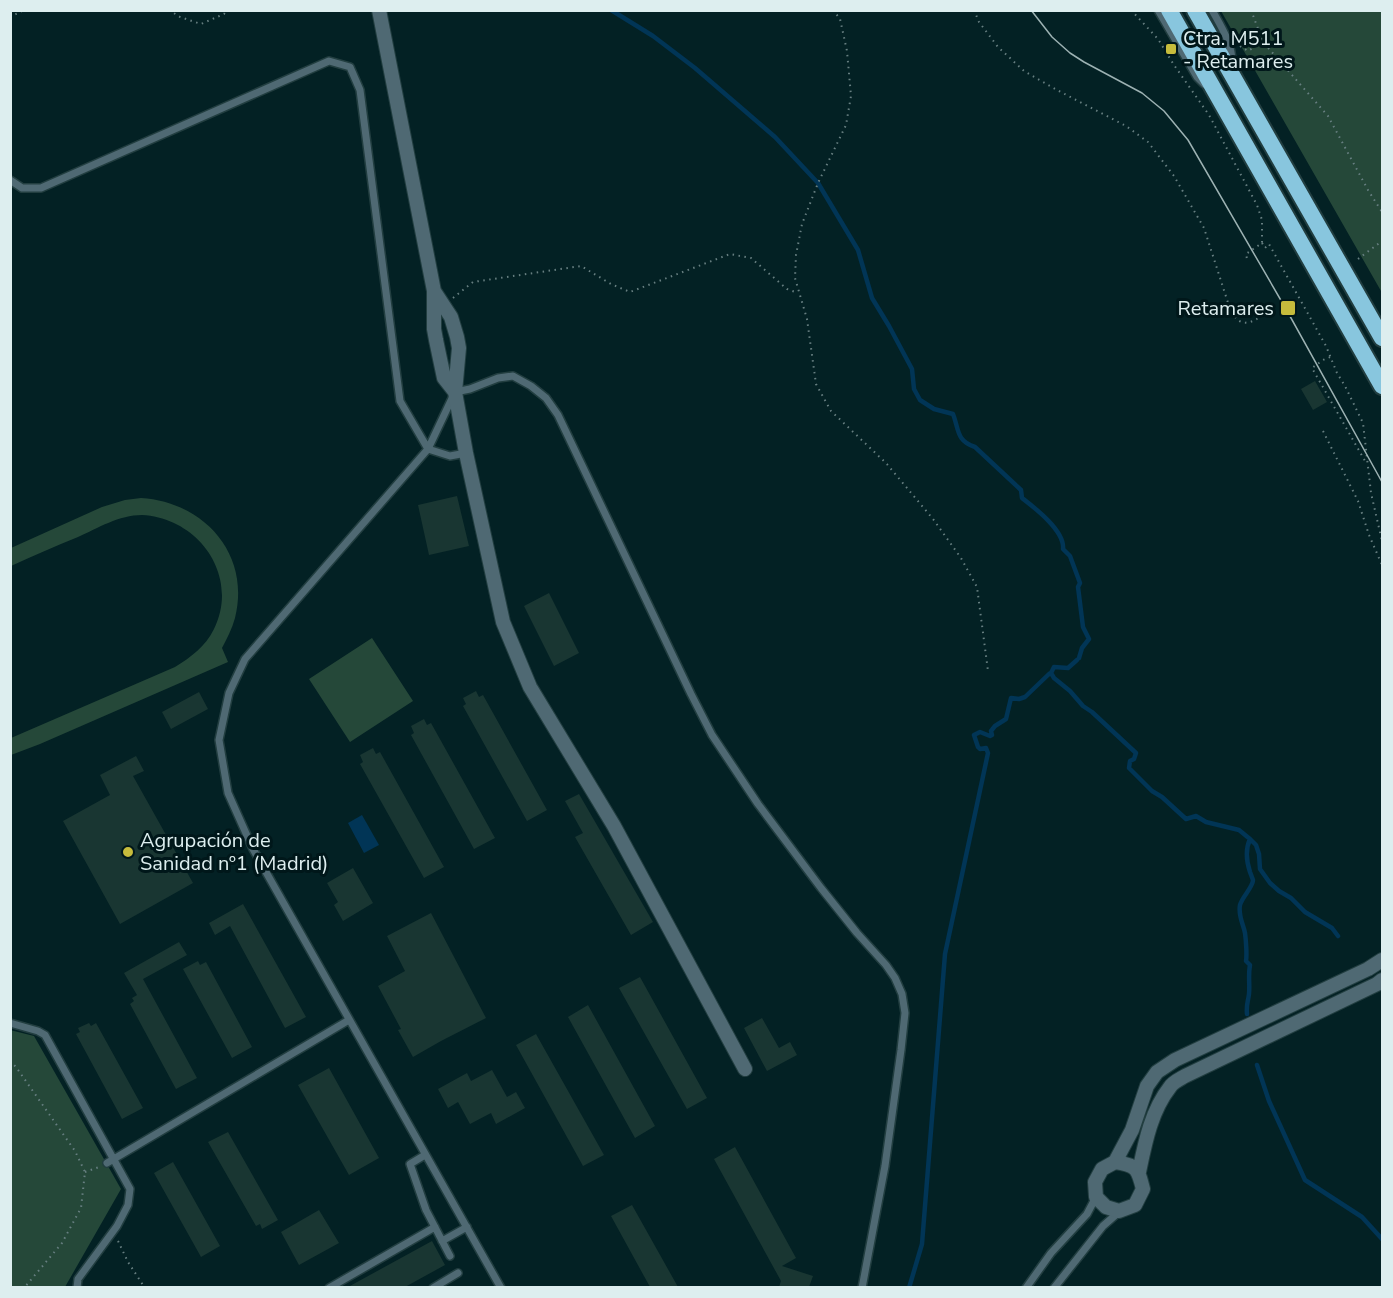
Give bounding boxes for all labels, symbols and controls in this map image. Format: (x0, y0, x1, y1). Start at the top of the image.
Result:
place label: Ctra. M511 - Retamares (1183, 25, 1293, 75)
marker: Ctra. M511 - Retamares (1164, 42, 1178, 56)
place label: Retamares (1178, 295, 1274, 322)
marker: Retamares (1279, 299, 1297, 317)
place label: Agrupación de Sanidad nº1 (Madrid) (140, 827, 328, 877)
marker: Agrupación de Sanidad nº1 (Madrid) (121, 845, 135, 859)

